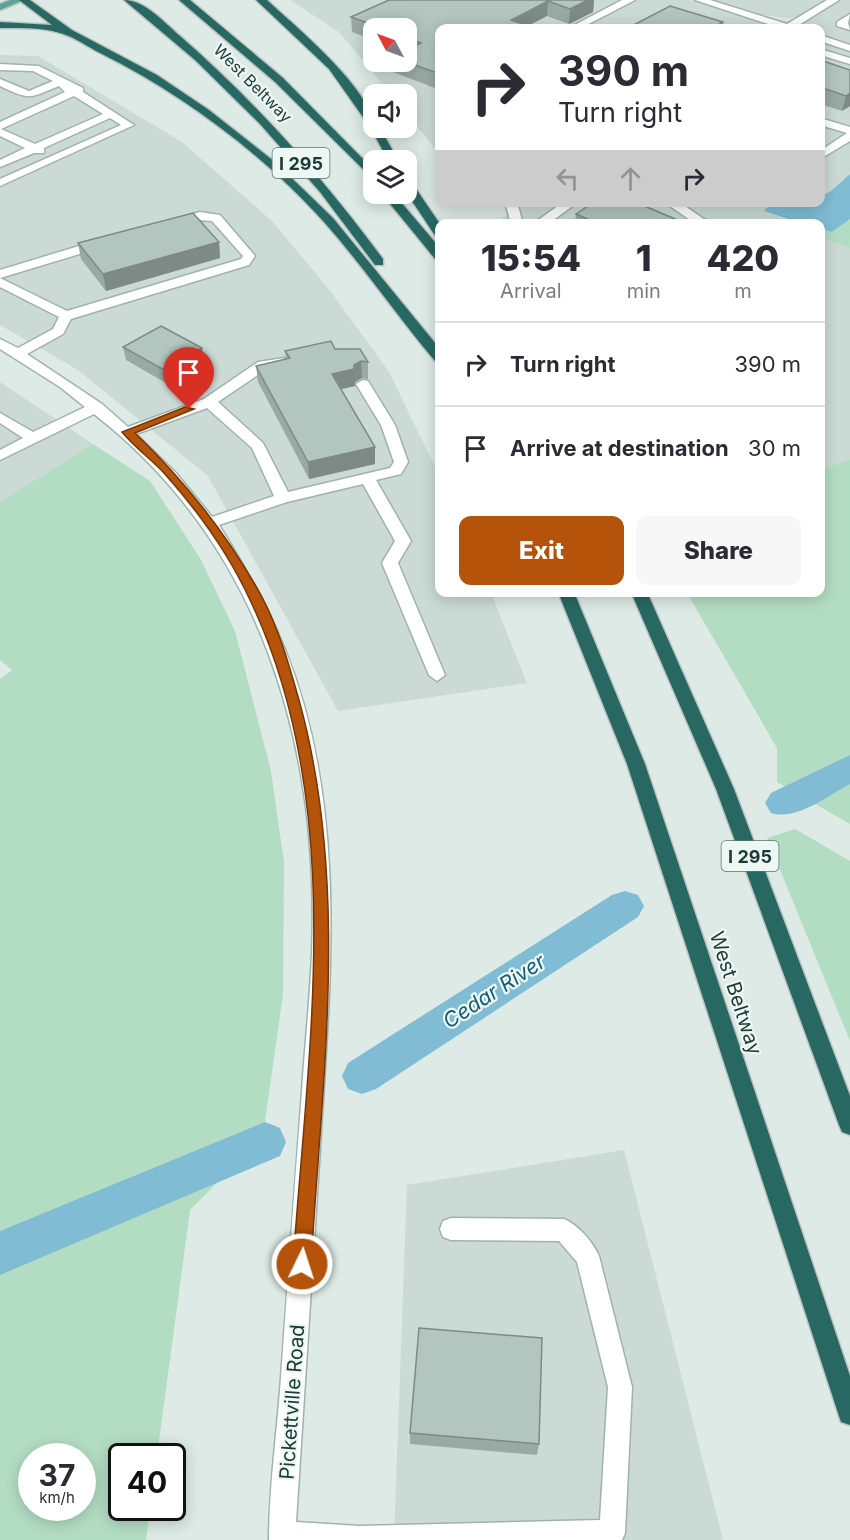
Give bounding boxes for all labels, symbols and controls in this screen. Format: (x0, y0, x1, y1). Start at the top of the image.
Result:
north arrow (363, 18, 417, 72)
map controls (363, 18, 417, 204)
street label: West Beltway (210, 40, 296, 126)
text: 390 m (558, 45, 689, 96)
icon: right (459, 48, 537, 126)
button: sound (363, 84, 417, 138)
text: Turn right (558, 96, 682, 129)
road number: I 295 (272, 148, 330, 178)
button: layers (363, 150, 417, 204)
icon: left (551, 162, 584, 195)
icon: ahead (614, 162, 647, 195)
icon: right (677, 162, 710, 195)
text: 15:54 (481, 236, 581, 280)
text: 1 (636, 236, 652, 280)
text: 420 (707, 236, 779, 280)
text: Arrival (500, 279, 562, 303)
text: min (627, 279, 661, 303)
text: m (734, 279, 752, 303)
pin (163, 347, 214, 409)
icon: right (459, 348, 492, 381)
text: Turn right (510, 351, 616, 377)
text: 390 m (734, 351, 801, 377)
icon: arrive (172, 356, 205, 389)
icon: arrive (459, 432, 492, 465)
text: Arrive at destination (510, 435, 729, 461)
text: 30 m (748, 435, 801, 461)
button: Exit (459, 516, 624, 585)
button: Share (636, 516, 801, 585)
road number: I 295 (722, 841, 778, 871)
street label: West Beltway (705, 928, 767, 1058)
water label: Cedar River (438, 948, 551, 1033)
position arrow (270, 1232, 334, 1296)
street label: Pickettville Road (275, 1324, 309, 1480)
speed limit sign: 40 (108, 1443, 186, 1521)
text: 37 (39, 1457, 75, 1493)
text: km/h (39, 1488, 75, 1507)

